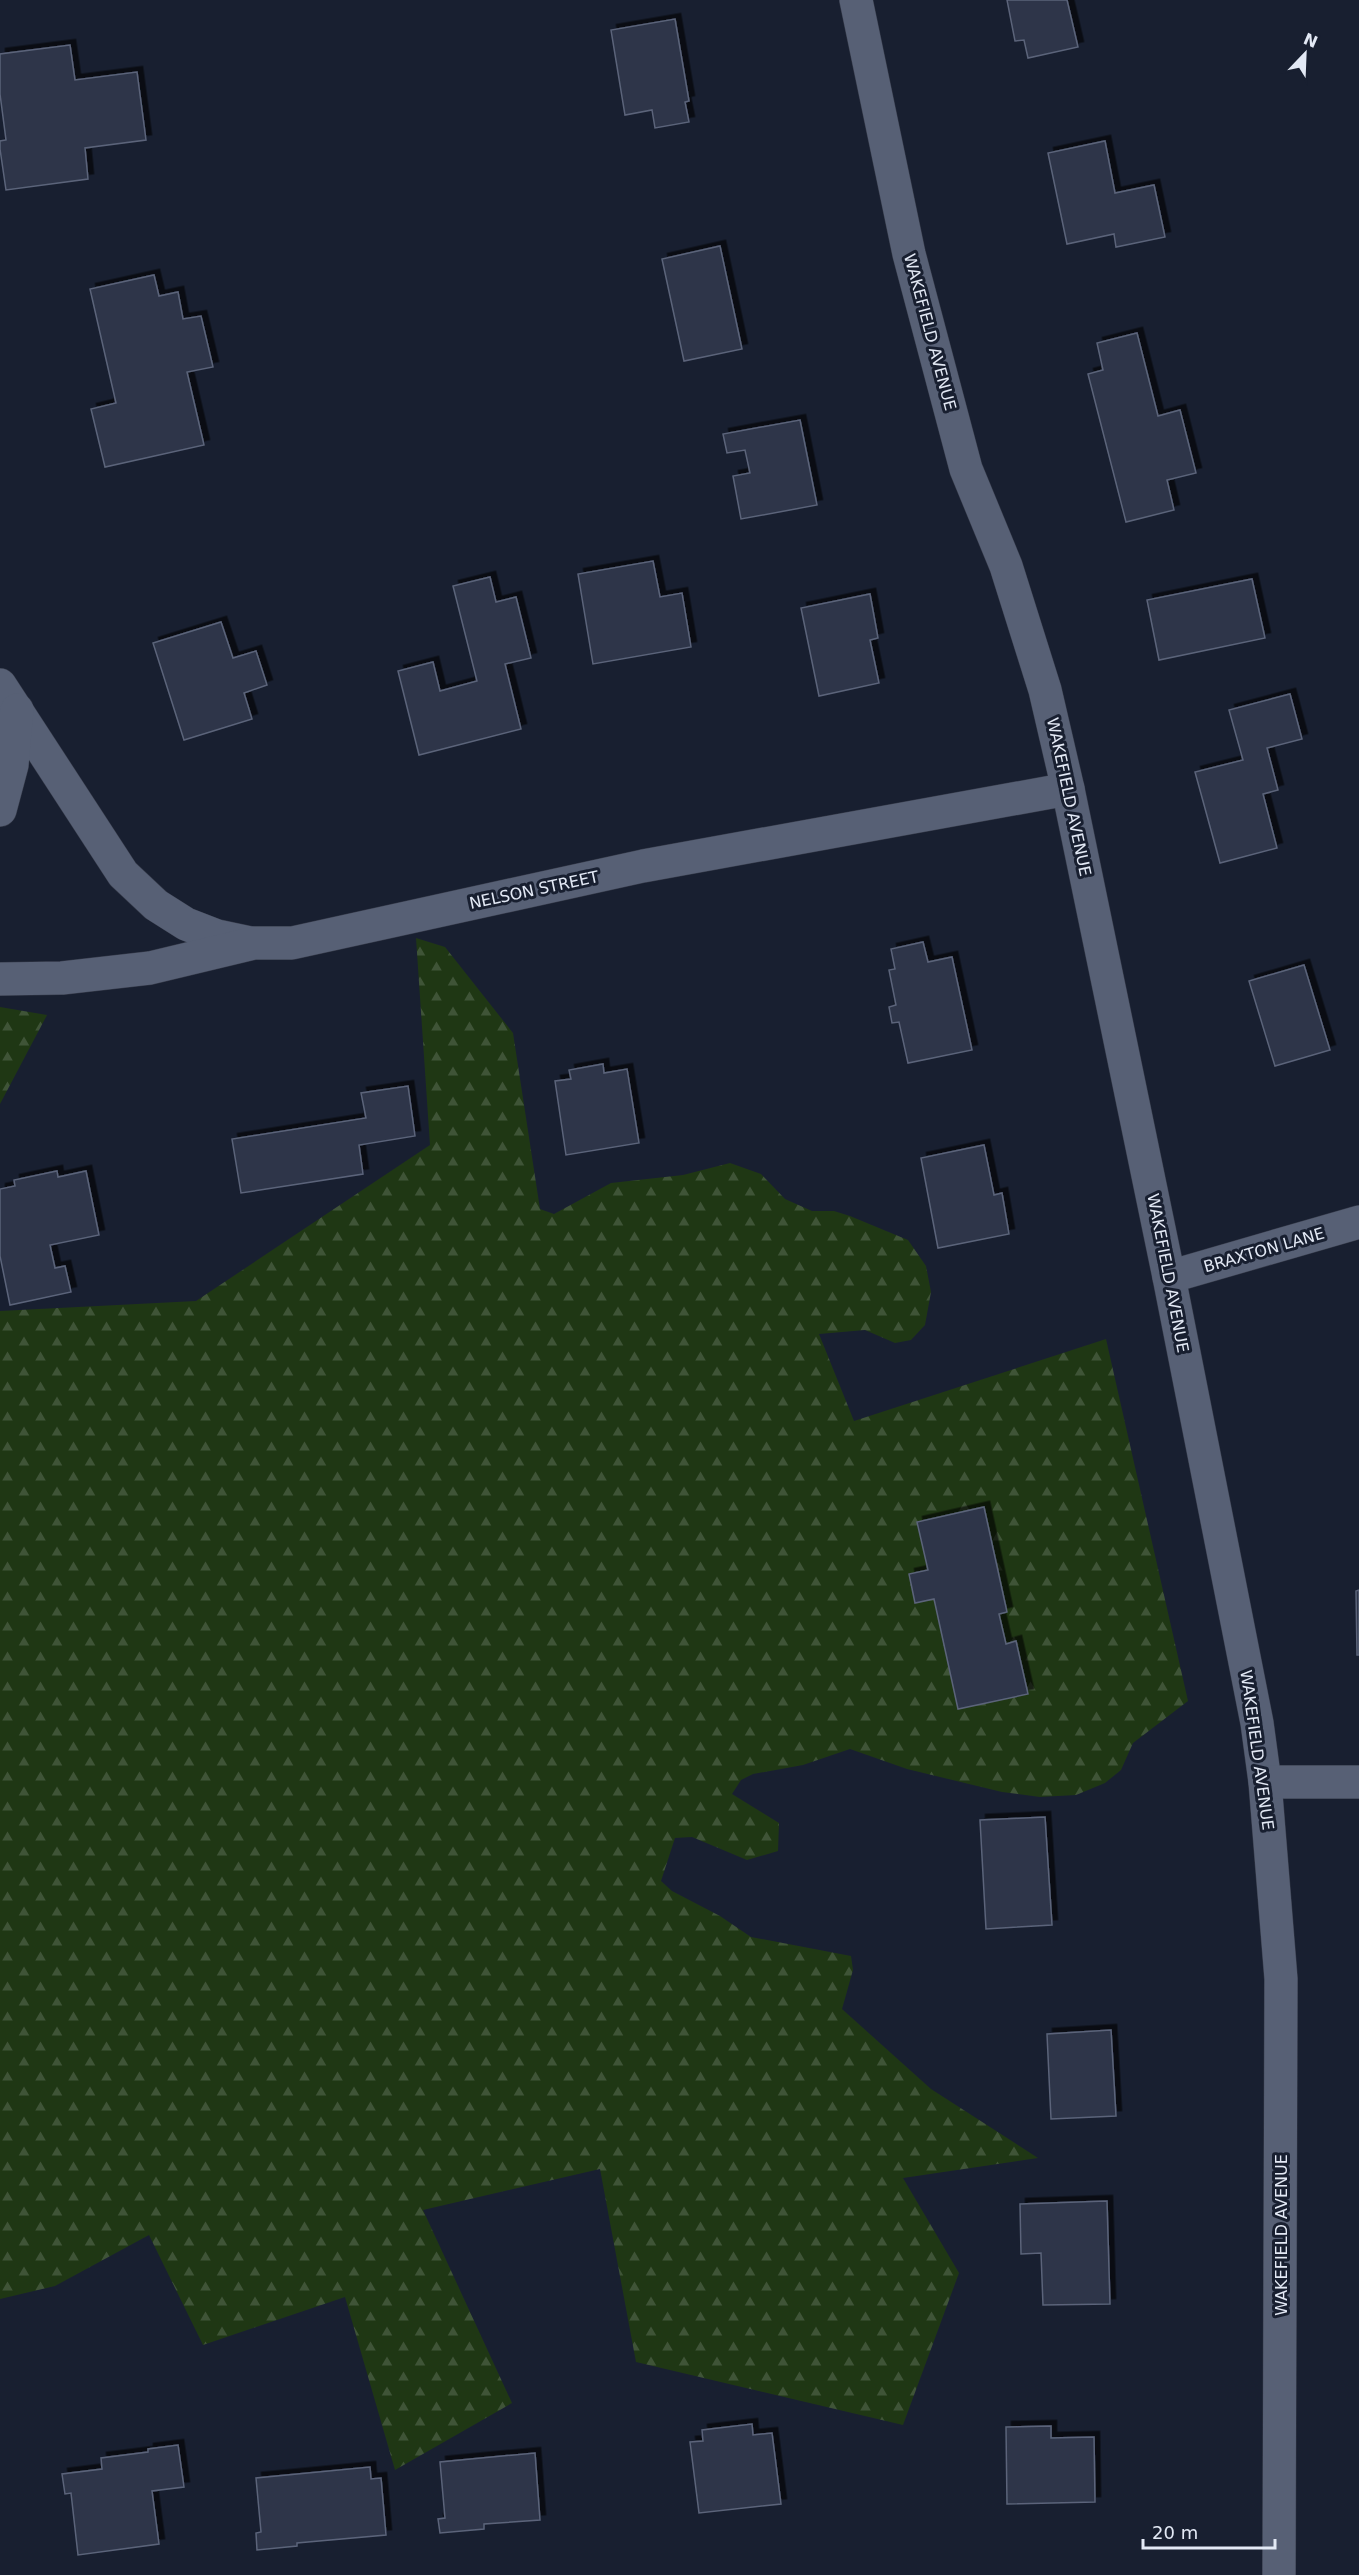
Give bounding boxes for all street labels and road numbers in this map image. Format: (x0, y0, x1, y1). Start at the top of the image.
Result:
street label: WAKEFIELD AVENUE (900, 251, 960, 413)
street label: WAKEFIELD AVENUE (1043, 716, 1095, 878)
street label: NELSON STREET (468, 867, 601, 913)
street label: WAKEFIELD AVENUE (1143, 1192, 1193, 1354)
street label: BRAXTON LANE (1201, 1224, 1327, 1276)
street label: WAKEFIELD AVENUE (1236, 1669, 1278, 1831)
street label: WAKEFIELD AVENUE (1272, 2154, 1291, 2316)

